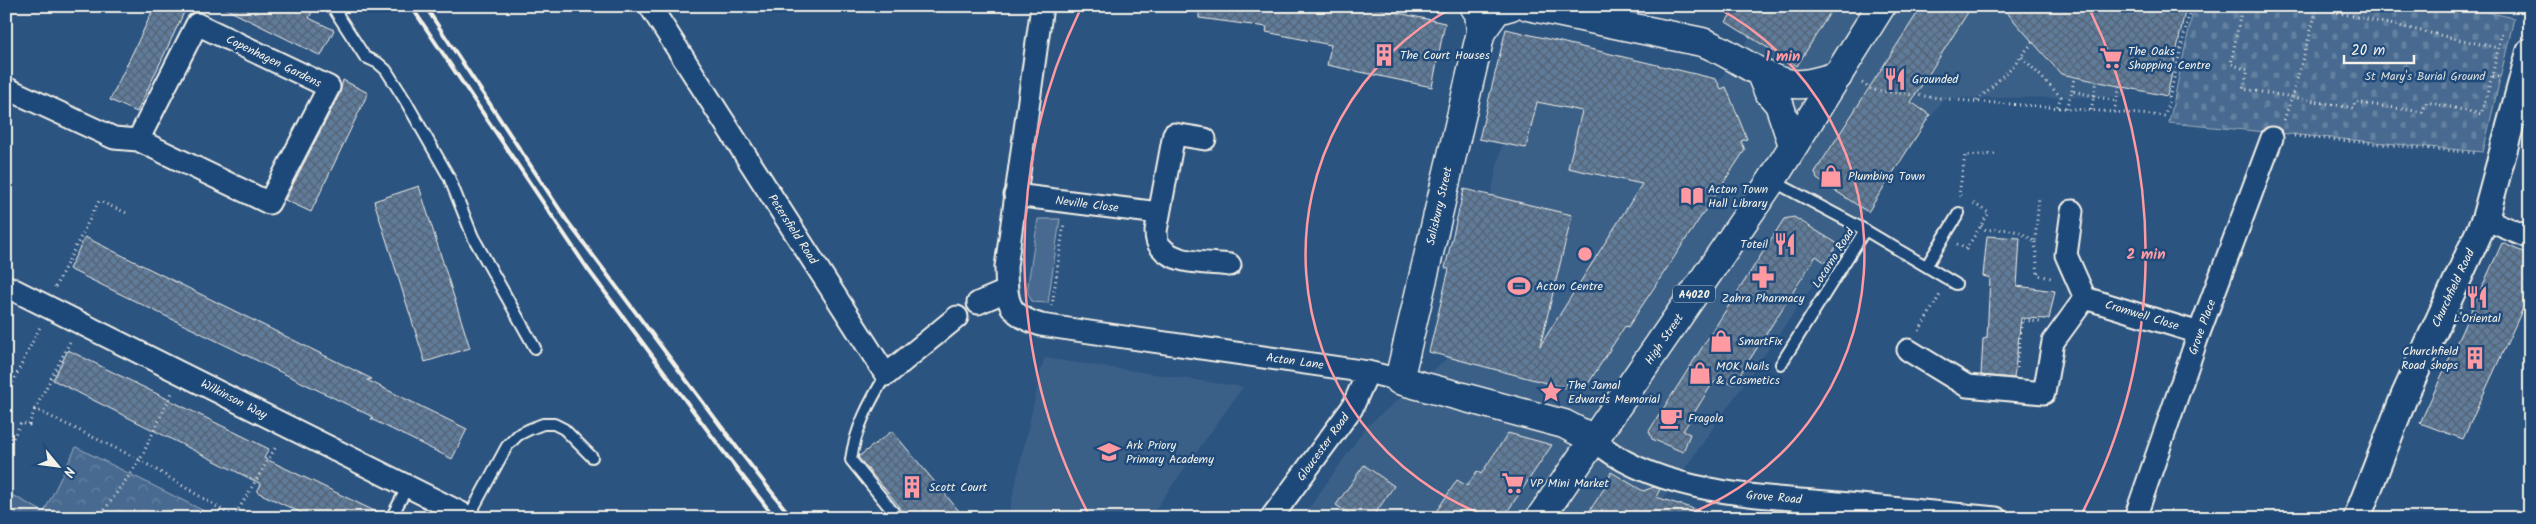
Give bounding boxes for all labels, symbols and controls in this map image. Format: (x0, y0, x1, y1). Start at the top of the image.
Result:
street label: Copenhagen Gardens (223, 30, 325, 93)
scale bar (2344, 32, 2414, 64)
text: 20 m (2351, 39, 2385, 63)
building icon: The Court Houses (1371, 42, 1397, 68)
place label: The Oaks Shopping Centre (2128, 42, 2211, 75)
text: 1 min (1766, 45, 1800, 69)
supermarket icon: The Oaks Shopping Centre (2098, 45, 2124, 71)
place label: The Court Houses (1400, 46, 1490, 65)
restaurant icon: Grounded (1882, 66, 1908, 92)
park label: St Mary's Burial Ground (2365, 67, 2486, 86)
place label: Grounded (1912, 70, 1959, 89)
shop icon: Plumbing Town (1818, 163, 1844, 189)
street label: Salisbury Street (1421, 165, 1458, 247)
place label: Plumbing Town (1848, 167, 1925, 186)
place label: Acton Town Hall Library (1708, 180, 1768, 213)
library icon: Acton Town Hall Library (1679, 183, 1705, 209)
street label: Petersfield Road (763, 190, 823, 269)
street label: Neville Close (1054, 191, 1120, 218)
street label: Locarno Road (1807, 224, 1860, 292)
restaurant icon: Toteil (1772, 231, 1798, 257)
place label: Toteil (1740, 235, 1768, 254)
text: 2 min (2126, 243, 2166, 267)
centre of rings (1576, 245, 1594, 263)
street label: Churchfield Road (2427, 245, 2480, 331)
pharmacy icon: Zahra Pharmacy (1750, 264, 1776, 290)
sports icon: Acton Centre (1506, 273, 1532, 299)
place label: Acton Centre (1536, 277, 1604, 296)
restaurant icon: L'Oriental (2464, 284, 2490, 310)
road number: A4020 (1673, 286, 1715, 302)
place label: Zahra Pharmacy (1722, 289, 1805, 308)
street label: Cromwell Close (2103, 295, 2182, 336)
street label: Grove Place (2184, 296, 2221, 358)
place label: L'Oriental (2453, 309, 2501, 328)
street label: High Street (1640, 310, 1689, 369)
shop icon: SmartFix (1708, 328, 1734, 354)
place label: SmartFix (1738, 332, 1783, 351)
place label: Churchfield Road shops (2401, 342, 2459, 375)
building icon: Churchfield Road shops (2462, 345, 2488, 371)
street label: Acton Lane (1265, 348, 1326, 375)
place label: MOK Nails & Cosmetics (1716, 357, 1780, 390)
shop icon: MOK Nails & Cosmetics (1687, 360, 1713, 386)
street label: Wilkinson Way (197, 375, 271, 425)
place label: The Jamal Edwards Memorial (1568, 376, 1660, 409)
place icon: The Jamal Edwards Memorial (1538, 379, 1564, 405)
cafe icon: Fragola (1658, 405, 1684, 431)
street label: Gloucester Road (1292, 408, 1355, 485)
place label: Fragola (1688, 409, 1724, 428)
place label: Ark Priory Primary Academy (1126, 436, 1214, 469)
school or university icon: Ark Priory Primary Academy (1096, 439, 1122, 465)
north arrow (32, 442, 82, 492)
text: N (57, 463, 80, 481)
supermarket icon: VP Mini Market (1500, 470, 1526, 496)
building icon: Scott Court (899, 474, 925, 500)
place label: VP Mini Market (1530, 474, 1609, 493)
place label: Scott Court (929, 478, 988, 497)
street label: Grove Road (1745, 486, 1804, 509)

